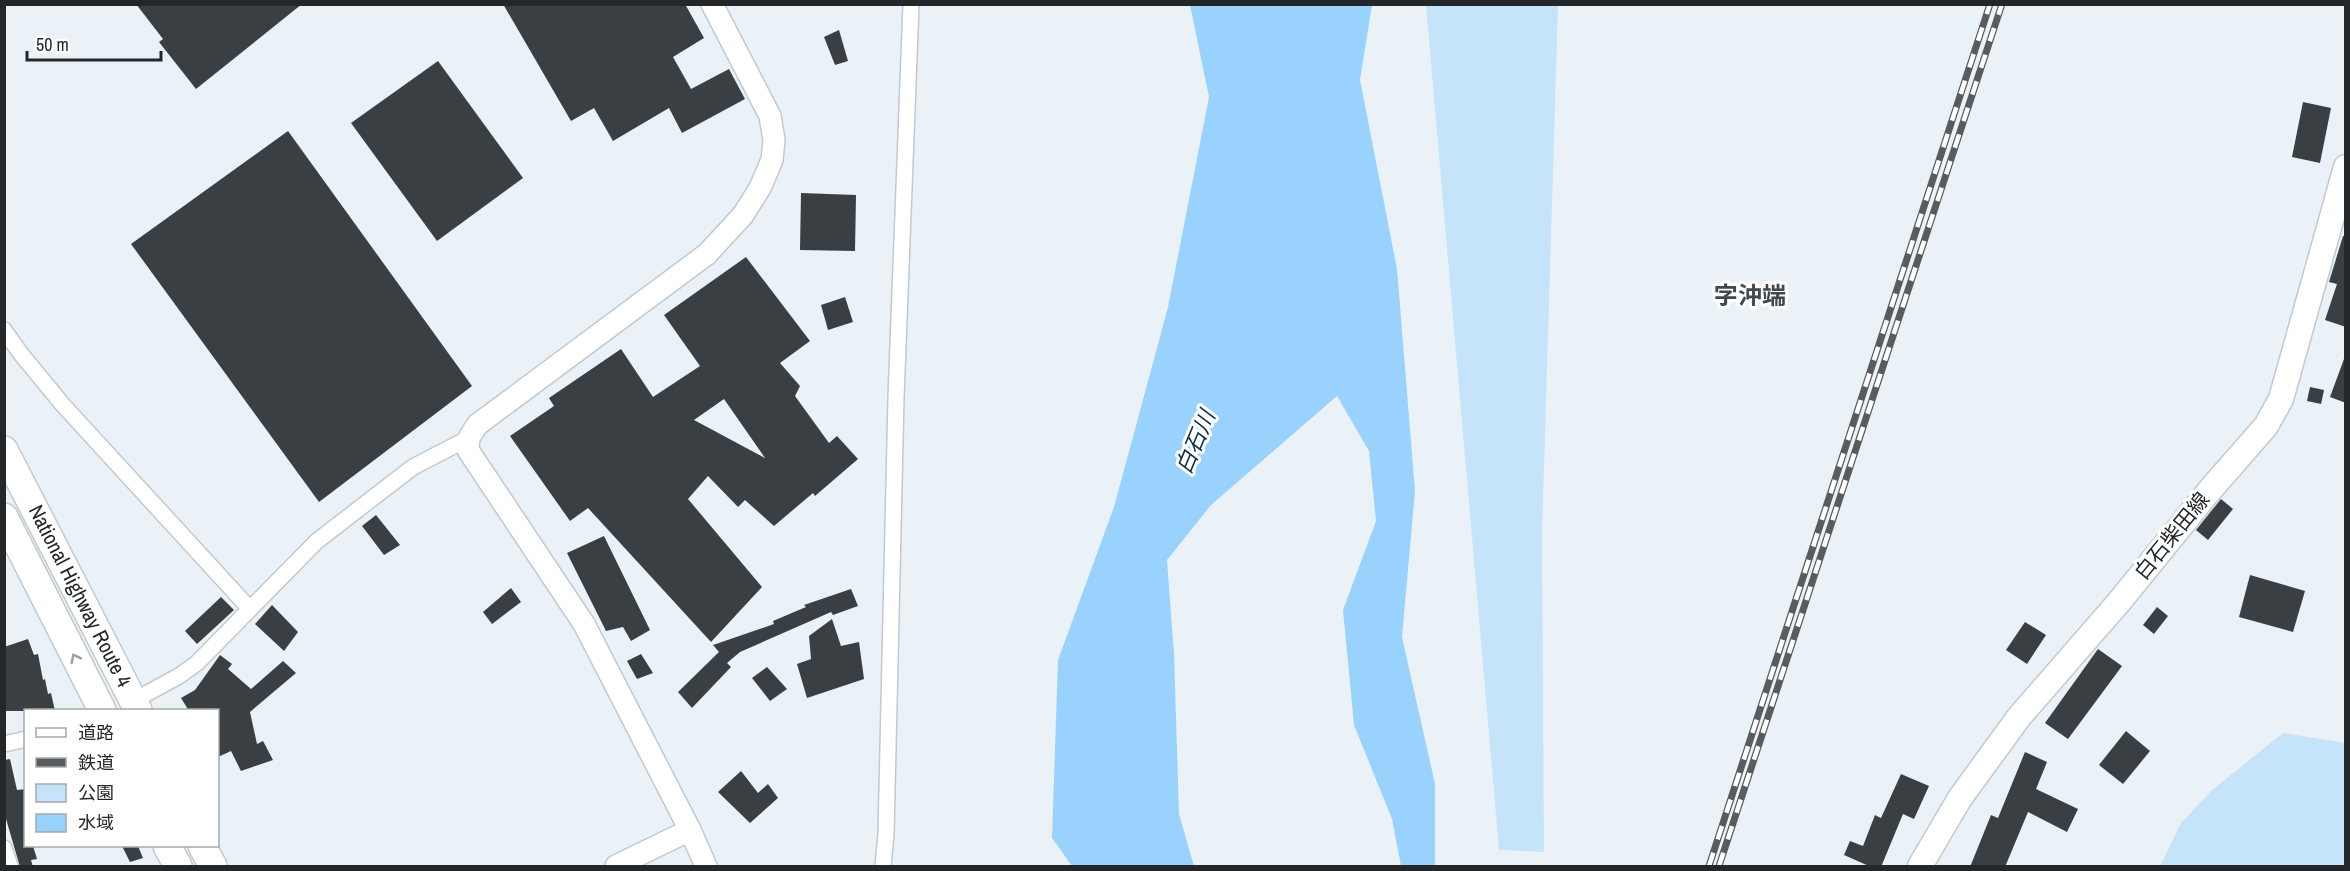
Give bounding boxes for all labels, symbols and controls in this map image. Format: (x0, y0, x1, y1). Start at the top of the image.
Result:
scale bar (27, 24, 160, 62)
text: 50 m (36, 32, 69, 57)
district label: 字沖端 (1714, 279, 1786, 311)
water label: 白石川 (1168, 404, 1222, 478)
street label: 白石柴田線 (2127, 486, 2216, 586)
street label: National Highway Route 4 (22, 500, 139, 692)
one-way arrow (71, 654, 83, 665)
legend (24, 709, 219, 847)
text: 道路 (78, 720, 114, 745)
text: 鉄道 (78, 750, 114, 775)
text: 公園 (78, 780, 114, 805)
text: 水域 (78, 810, 114, 835)

